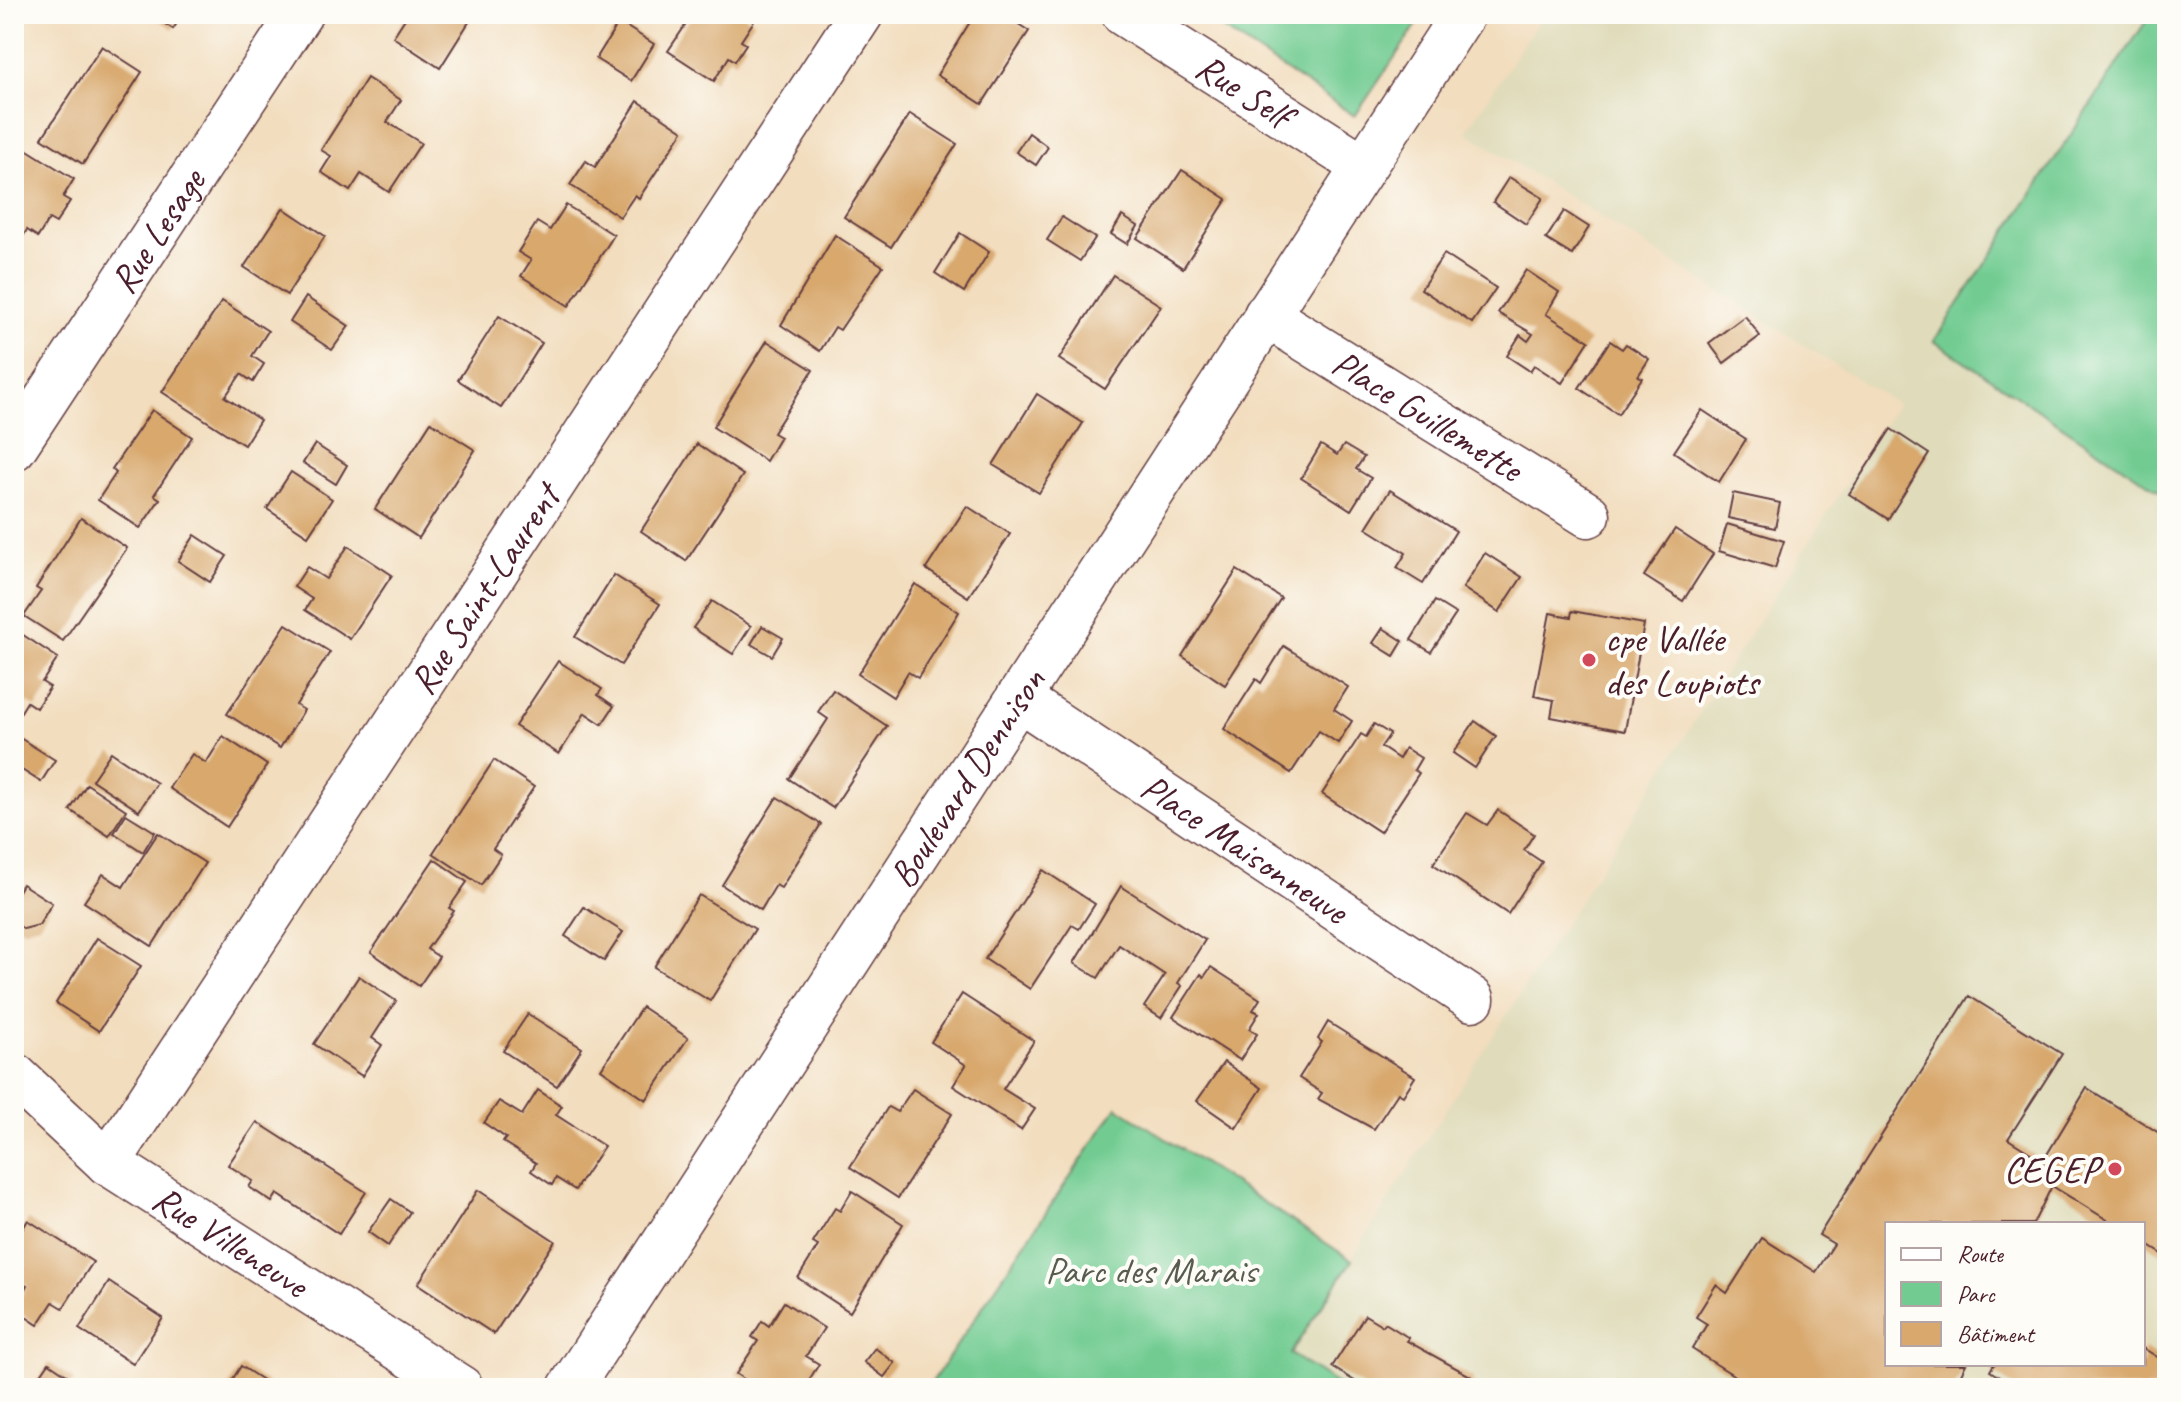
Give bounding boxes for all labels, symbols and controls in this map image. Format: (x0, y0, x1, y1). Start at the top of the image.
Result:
street label: Rue Self (1188, 43, 1307, 142)
street label: Rue Lesage (99, 158, 216, 302)
street label: Place Guillemette (1324, 339, 1533, 493)
street label: Rue Saint-Laurent (398, 471, 573, 703)
place label: cpe Vallée des Loupiots (1605, 615, 1762, 706)
marker: cpe Vallée des Loupiots (1580, 651, 1598, 669)
street label: Boulevard Dennison (878, 658, 1056, 896)
street label: Place Maisonneuve (1133, 763, 1359, 935)
place label: CEGEP (2004, 1146, 2104, 1193)
marker: CEGEP (2106, 1160, 2124, 1178)
street label: Rue Villeneuve (144, 1174, 319, 1309)
legend (1885, 1222, 2145, 1366)
text: Route (1957, 1239, 2005, 1269)
park label: Parc des Marais (1045, 1247, 1260, 1294)
text: Parc (1957, 1279, 1996, 1309)
text: Bâtiment (1957, 1319, 2036, 1349)

